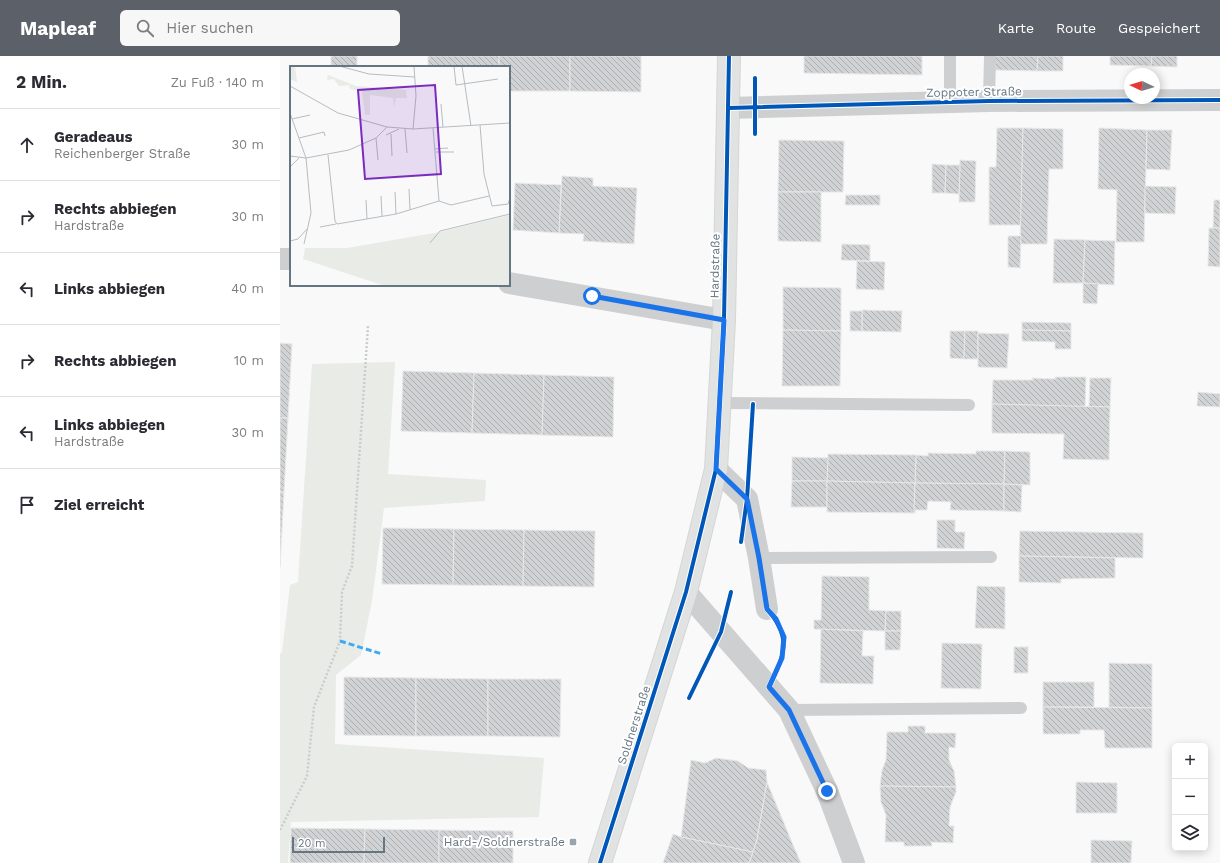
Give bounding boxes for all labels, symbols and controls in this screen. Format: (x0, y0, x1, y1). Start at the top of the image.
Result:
search box (120, 10, 400, 46)
text: Mapleaf (20, 17, 96, 40)
icon: search (134, 17, 156, 39)
text: Hier suchen (166, 19, 254, 37)
text: Karte (998, 20, 1034, 36)
text: Route (1056, 20, 1096, 36)
text: Gespeichert (1118, 20, 1200, 36)
inset map (290, 66, 510, 286)
north arrow (1124, 68, 1160, 104)
text: 2 Min. (16, 72, 67, 92)
text: Zu Fuß · 140 m (171, 75, 264, 90)
street label: Zoppoter Straße (926, 84, 1022, 100)
text: Geradeaus (54, 128, 133, 146)
icon: ahead (16, 134, 38, 156)
text: 30 m (232, 137, 264, 152)
text: Reichenberger Straße (54, 146, 191, 161)
text: Rechts abbiegen (54, 200, 176, 218)
icon: right (16, 206, 38, 228)
text: 30 m (232, 209, 264, 224)
text: Hardstraße (54, 218, 124, 233)
street label: Hardstraße (707, 233, 723, 299)
icon: left (16, 278, 38, 300)
text: Links abbiegen (54, 280, 165, 298)
text: 40 m (231, 281, 264, 296)
route start (583, 287, 601, 305)
icon: right (16, 350, 38, 372)
text: Rechts abbiegen (54, 352, 176, 370)
text: 10 m (234, 353, 264, 368)
text: Links abbiegen (54, 416, 165, 434)
icon: left (16, 422, 38, 444)
text: 30 m (232, 425, 264, 440)
text: Hardstraße (54, 434, 124, 449)
icon: arrive (16, 494, 38, 516)
text: Ziel erreicht (54, 496, 144, 514)
street label: Soldnerstraße (615, 684, 653, 766)
map controls (1172, 743, 1208, 851)
button: + (1172, 743, 1208, 779)
button: − (1172, 779, 1208, 815)
route end (818, 782, 836, 800)
button: layers (1172, 815, 1208, 851)
scale bar (292, 835, 385, 854)
place label: Hard-/Soldnerstraße (444, 835, 565, 849)
text: 20 m (298, 837, 326, 850)
marker: Hard-/Soldnerstraße (568, 837, 578, 847)

